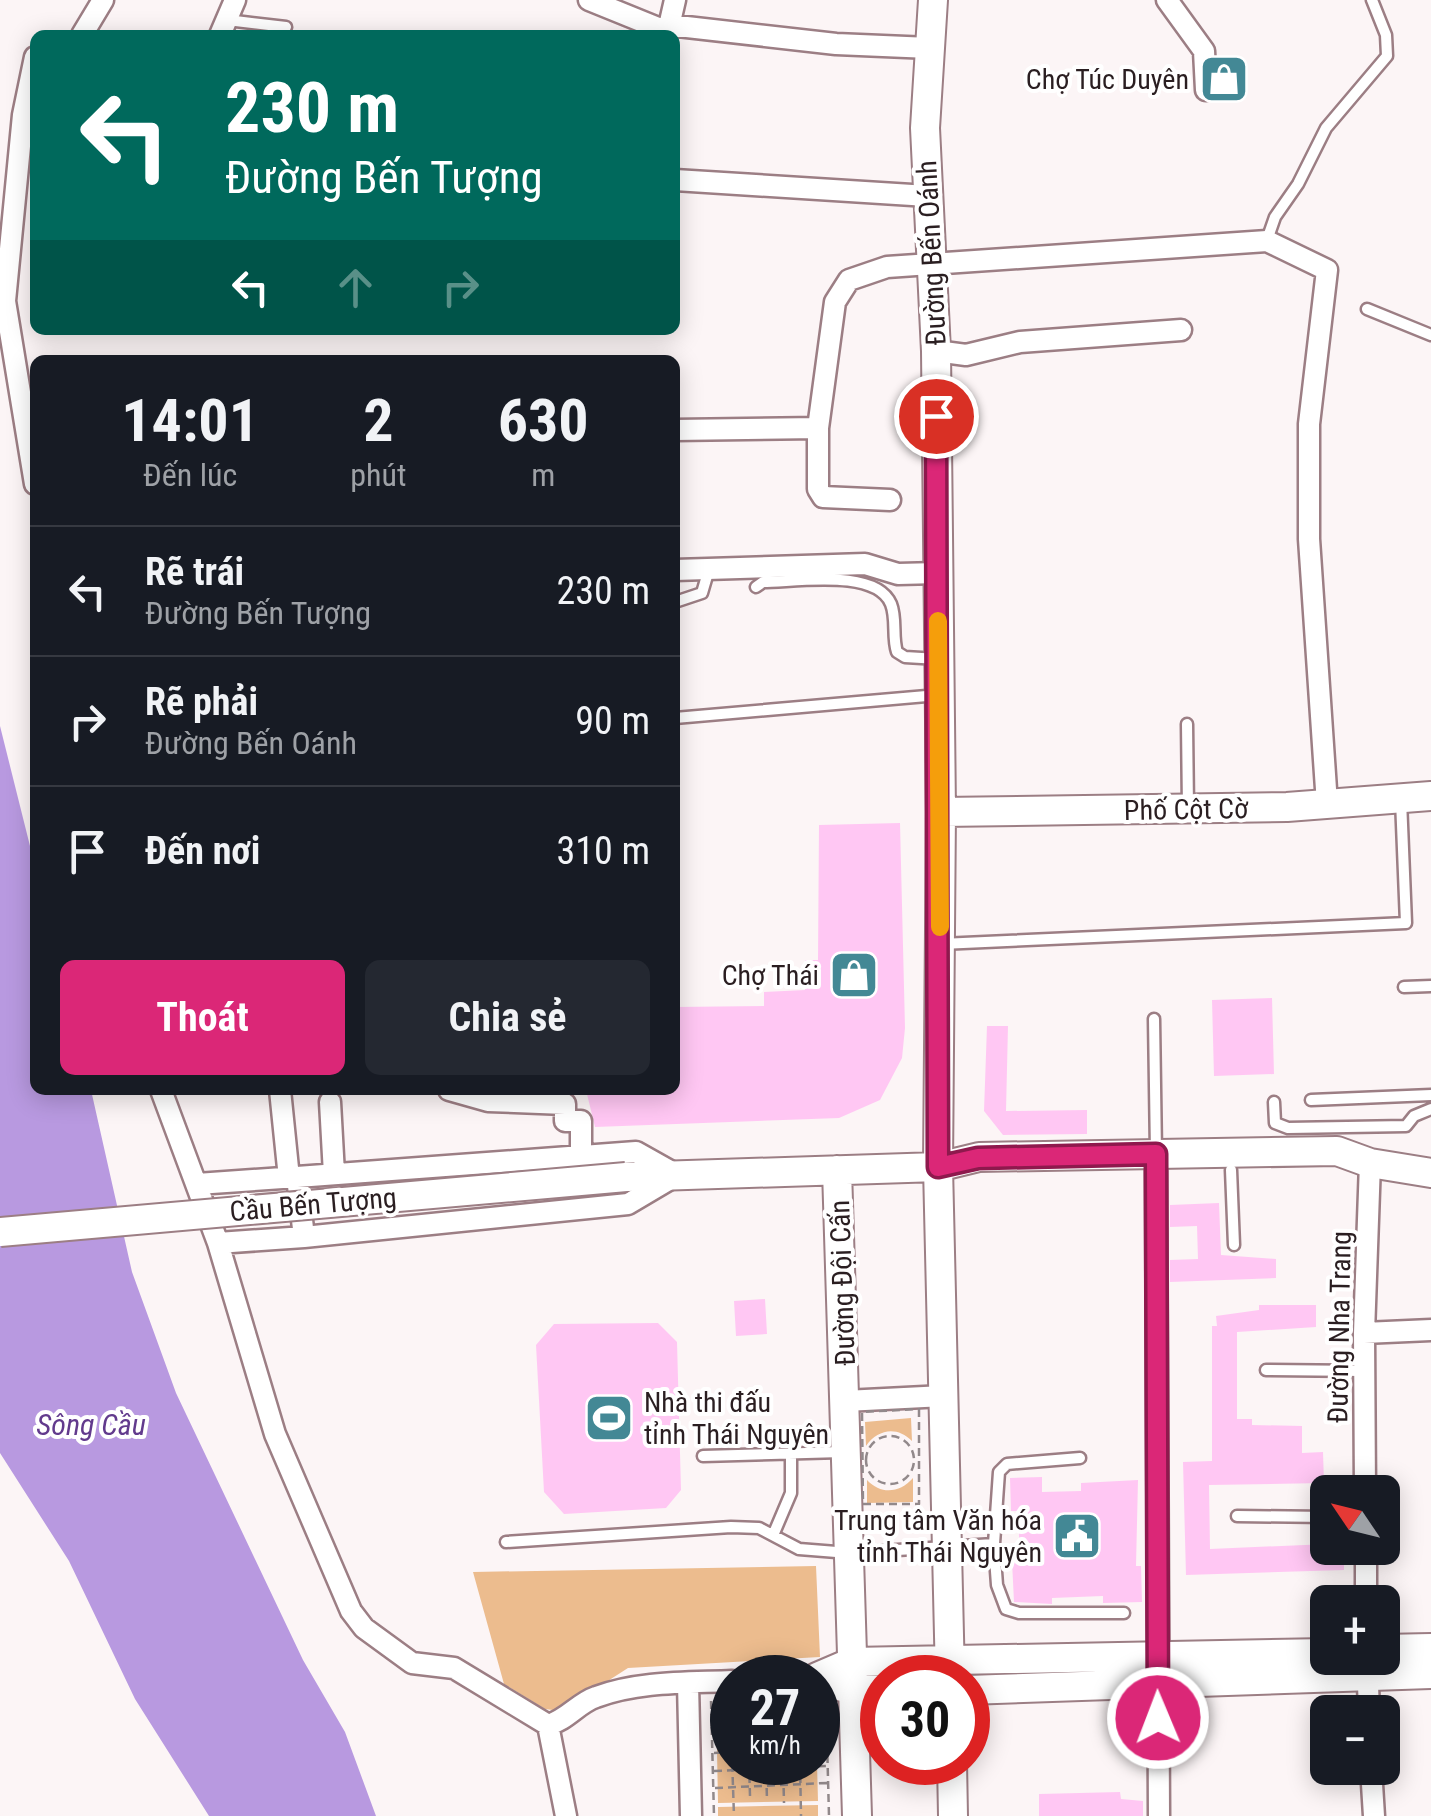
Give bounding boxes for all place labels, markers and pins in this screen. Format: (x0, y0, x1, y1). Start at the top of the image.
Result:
shop icon: Chợ Túc Duyên (1198, 53, 1250, 105)
place label: Chợ Túc Duyên (1026, 63, 1189, 96)
pin (894, 374, 979, 459)
shop icon: Chợ Thái (828, 949, 880, 1001)
place label: Chợ Thái (722, 959, 819, 992)
place label: Nhà thi đấu tỉnh Thái Nguyên (644, 1386, 829, 1451)
sports icon: Nhà thi đấu tỉnh Thái Nguyên (583, 1392, 635, 1444)
place label: Trung tâm Văn hóa tỉnh Thái Nguyên (834, 1504, 1042, 1569)
public building icon: Trung tâm Văn hóa tỉnh Thái Nguyên (1051, 1510, 1103, 1562)

